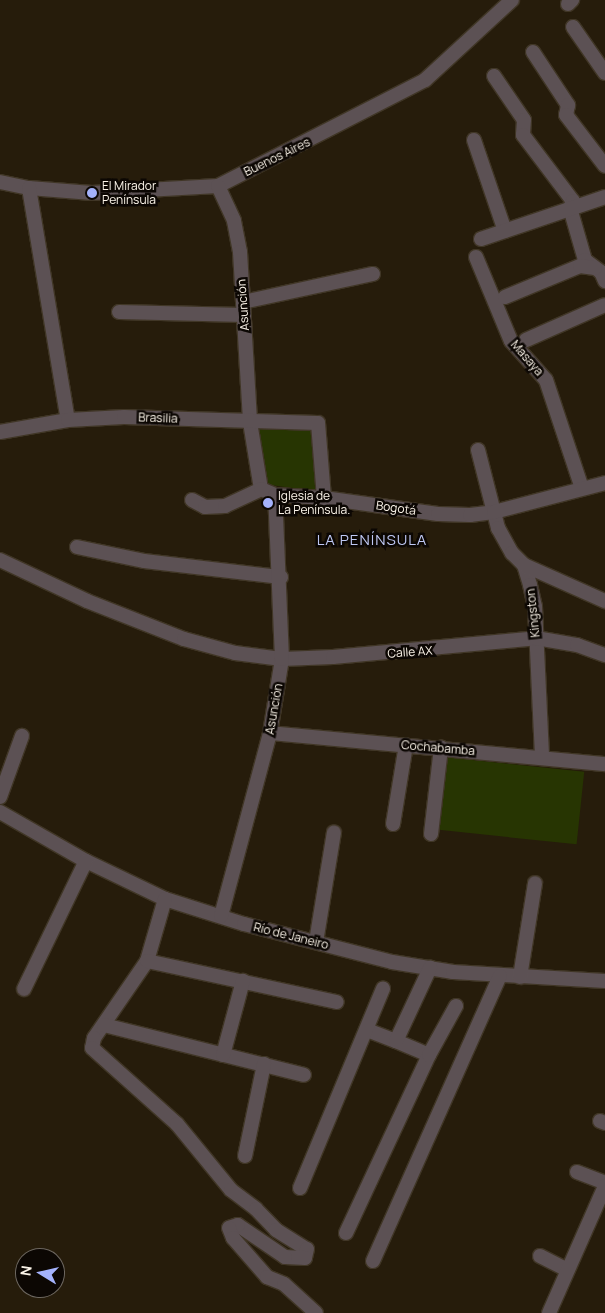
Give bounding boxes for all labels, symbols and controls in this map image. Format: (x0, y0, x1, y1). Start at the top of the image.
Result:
street label: Buenos Aires (241, 135, 313, 179)
place label: El Mirador Península (102, 179, 156, 207)
marker: El Mirador Península (86, 187, 98, 199)
street label: Asunción (234, 279, 252, 331)
street label: Masaya (508, 337, 546, 379)
street label: Brasilia (138, 410, 178, 426)
place label: Iglesia de La Península. (278, 489, 350, 517)
marker: Iglesia de La Península. (262, 497, 274, 509)
street label: Bogotá (375, 498, 417, 518)
district label: LA PENÍNSULA (315, 531, 429, 549)
street label: Kingston (523, 588, 543, 638)
street label: Calle AX (387, 643, 433, 661)
street label: Asunción (262, 682, 286, 736)
street label: Cochabamba (401, 738, 475, 758)
street label: Río de Janeiro (252, 920, 330, 952)
north arrow (15, 1248, 65, 1298)
text: N (16, 1264, 36, 1277)

